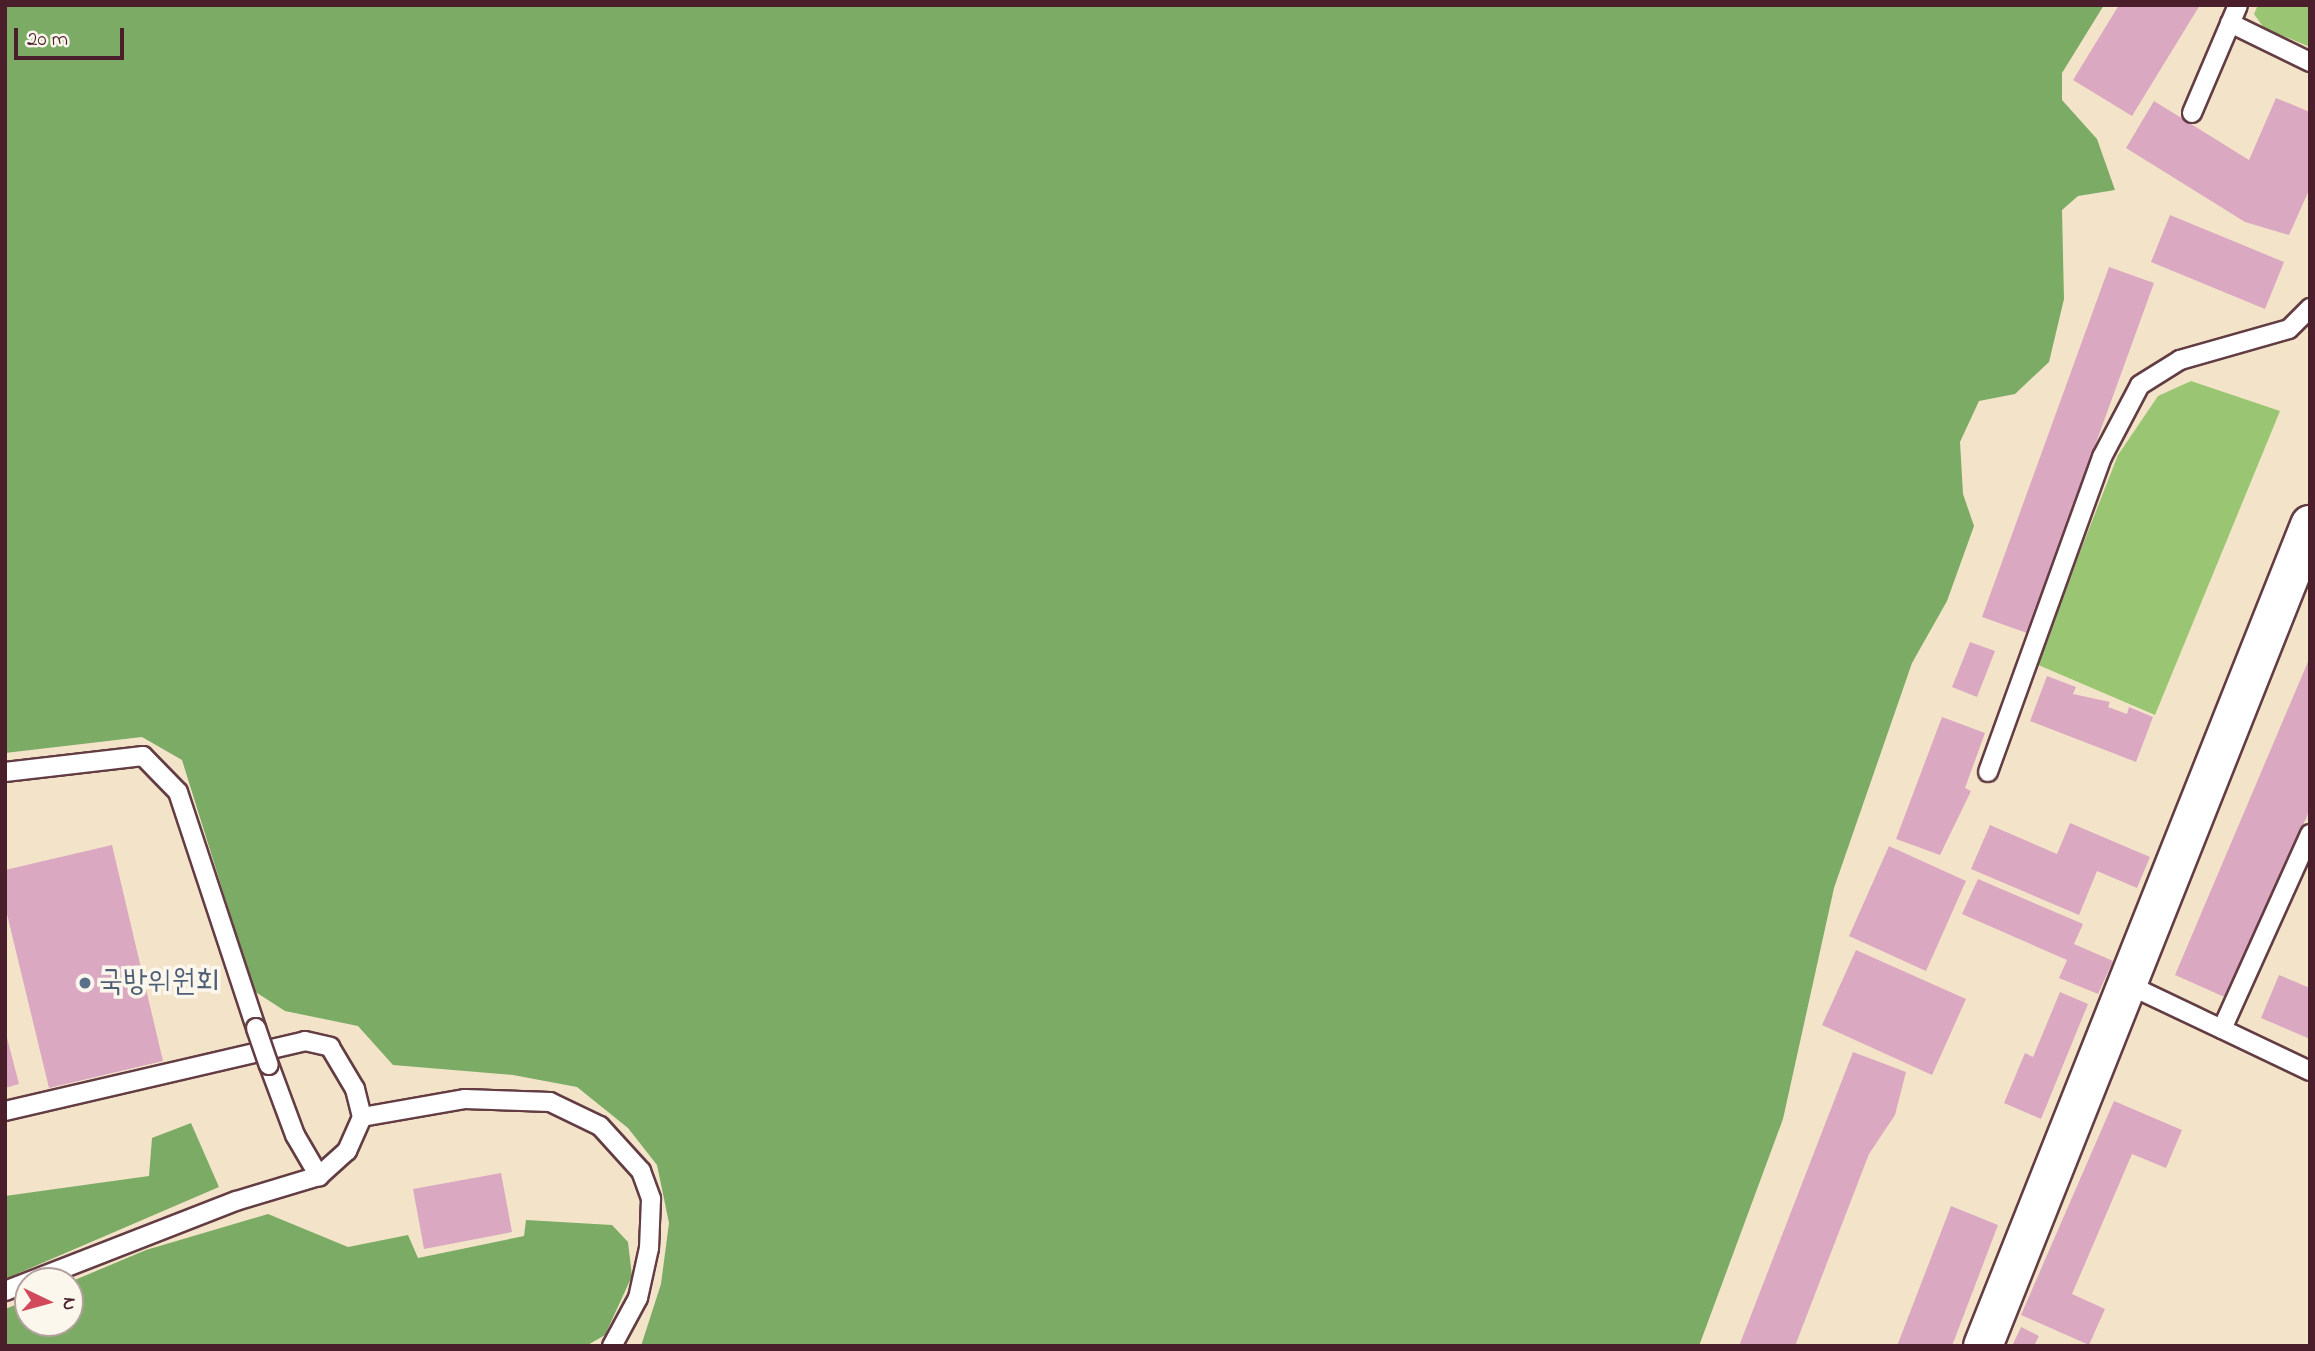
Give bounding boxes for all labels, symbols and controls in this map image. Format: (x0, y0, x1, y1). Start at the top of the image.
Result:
scale bar (18, 14, 128, 58)
text: 20 m (27, 25, 68, 55)
place label: 국방위원회 (99, 965, 220, 1001)
marker: 국방위원회 (77, 975, 93, 991)
north arrow (14, 1267, 84, 1337)
text: N (54, 1296, 82, 1311)

